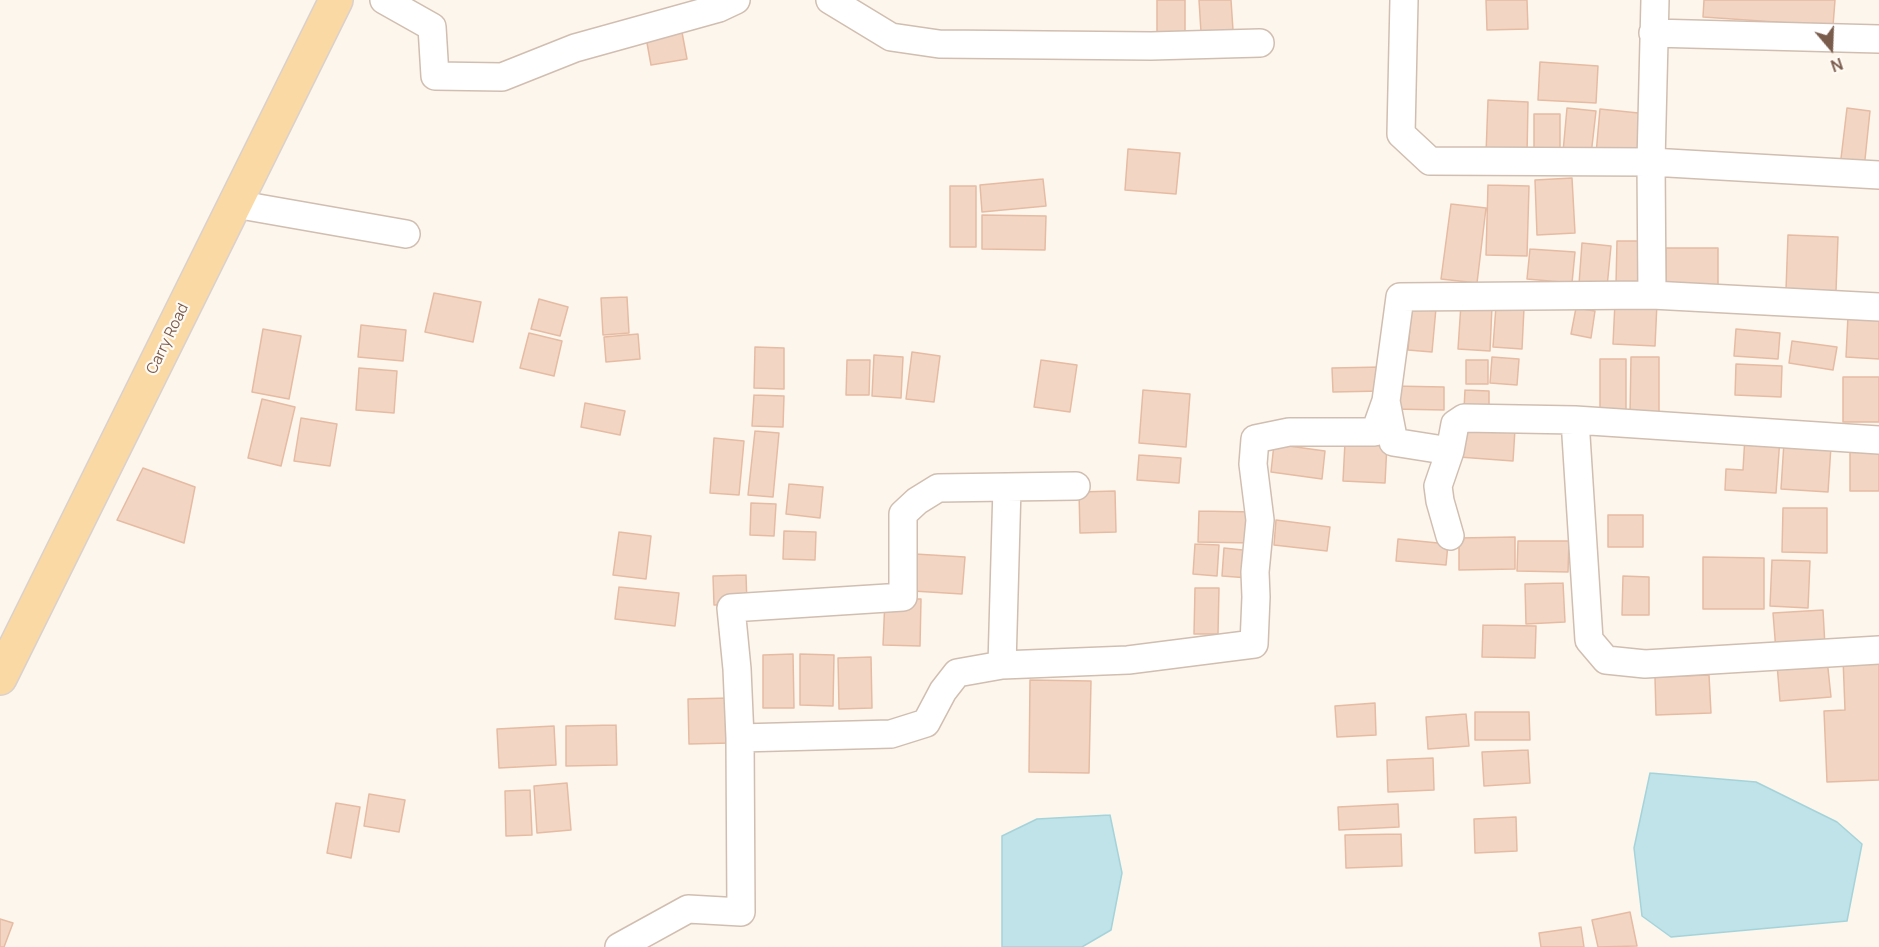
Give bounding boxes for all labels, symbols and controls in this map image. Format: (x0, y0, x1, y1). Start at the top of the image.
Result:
north arrow (1801, 18, 1861, 78)
text: N (1828, 53, 1846, 77)
street label: Carry Road (143, 301, 193, 377)

